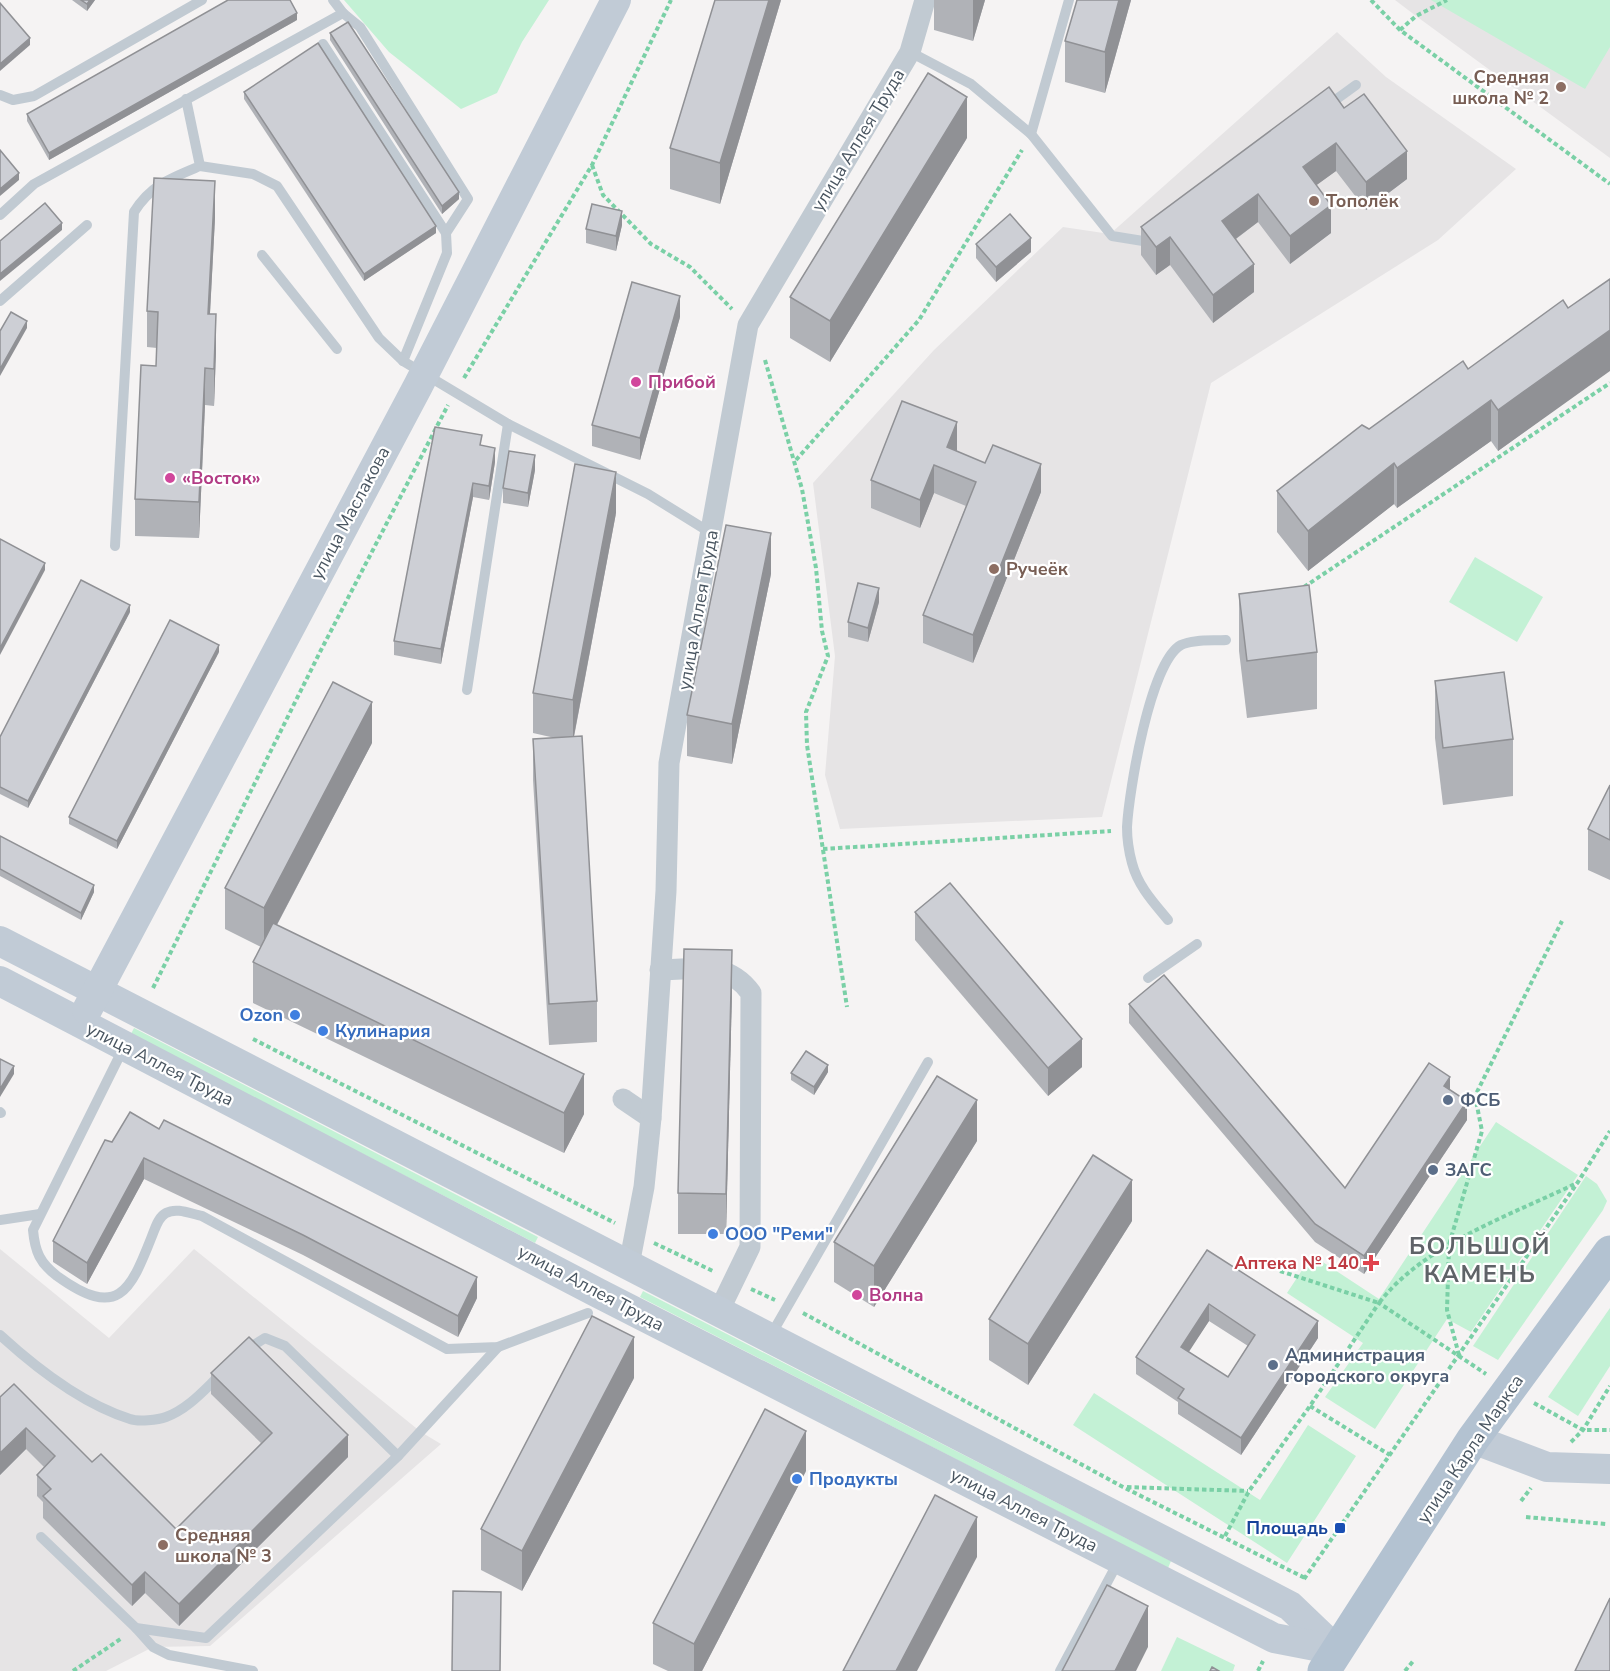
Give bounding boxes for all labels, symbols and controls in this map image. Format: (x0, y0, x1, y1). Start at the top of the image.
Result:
street label: улица Аллея Труда (806, 64, 910, 216)
place label: Средняя школа № 2 (1452, 65, 1549, 110)
marker: Средняя школа № 2 (1554, 80, 1568, 94)
place label: Тополёк (1326, 189, 1399, 213)
marker: Тополёк (1307, 194, 1321, 208)
place label: Прибой (648, 370, 716, 394)
marker: Прибой (629, 375, 643, 389)
street label: улица Маслакова (305, 442, 395, 584)
place label: «Восток» (182, 466, 261, 490)
marker: «Восток» (163, 471, 177, 485)
street label: улица Аллея Труда (672, 528, 724, 692)
place label: Ручеёк (1006, 557, 1069, 581)
marker: Ручеёк (987, 562, 1001, 576)
place label: Ozon (240, 1003, 283, 1027)
marker: Ozon (288, 1008, 302, 1022)
street label: улица Аллея Труда (82, 1016, 238, 1112)
place label: Кулинария (335, 1019, 431, 1043)
marker: Кулинария (316, 1024, 330, 1038)
place label: ФСБ (1460, 1088, 1500, 1112)
marker: ФСБ (1441, 1093, 1455, 1107)
place label: ЗАГС (1445, 1158, 1492, 1182)
marker: ЗАГС (1426, 1163, 1440, 1177)
place label: ООО "Реми" (725, 1222, 833, 1246)
marker: ООО "Реми" (706, 1227, 720, 1241)
district label: БОЛЬШОЙ КАМЕНЬ (1409, 1230, 1551, 1290)
street label: улица Аллея Труда (514, 1239, 668, 1337)
place label: Аптека № 140 (1234, 1251, 1359, 1275)
marker: Аптека № 140 (1364, 1256, 1378, 1270)
place label: Волна (869, 1283, 924, 1307)
marker: Волна (850, 1288, 864, 1302)
place label: Администрация городского округа (1285, 1343, 1449, 1388)
marker: Администрация городского округа (1266, 1358, 1280, 1372)
street label: улица Карла Маркса (1411, 1370, 1529, 1528)
street label: улица Аллея Труда (946, 1462, 1102, 1558)
place label: Продукты (809, 1467, 898, 1491)
marker: Продукты (790, 1472, 804, 1486)
place label: Площадь (1246, 1516, 1328, 1540)
marker: Площадь (1333, 1521, 1347, 1535)
place label: Средняя школа № 3 (175, 1523, 272, 1568)
marker: Средняя школа № 3 (156, 1538, 170, 1552)

